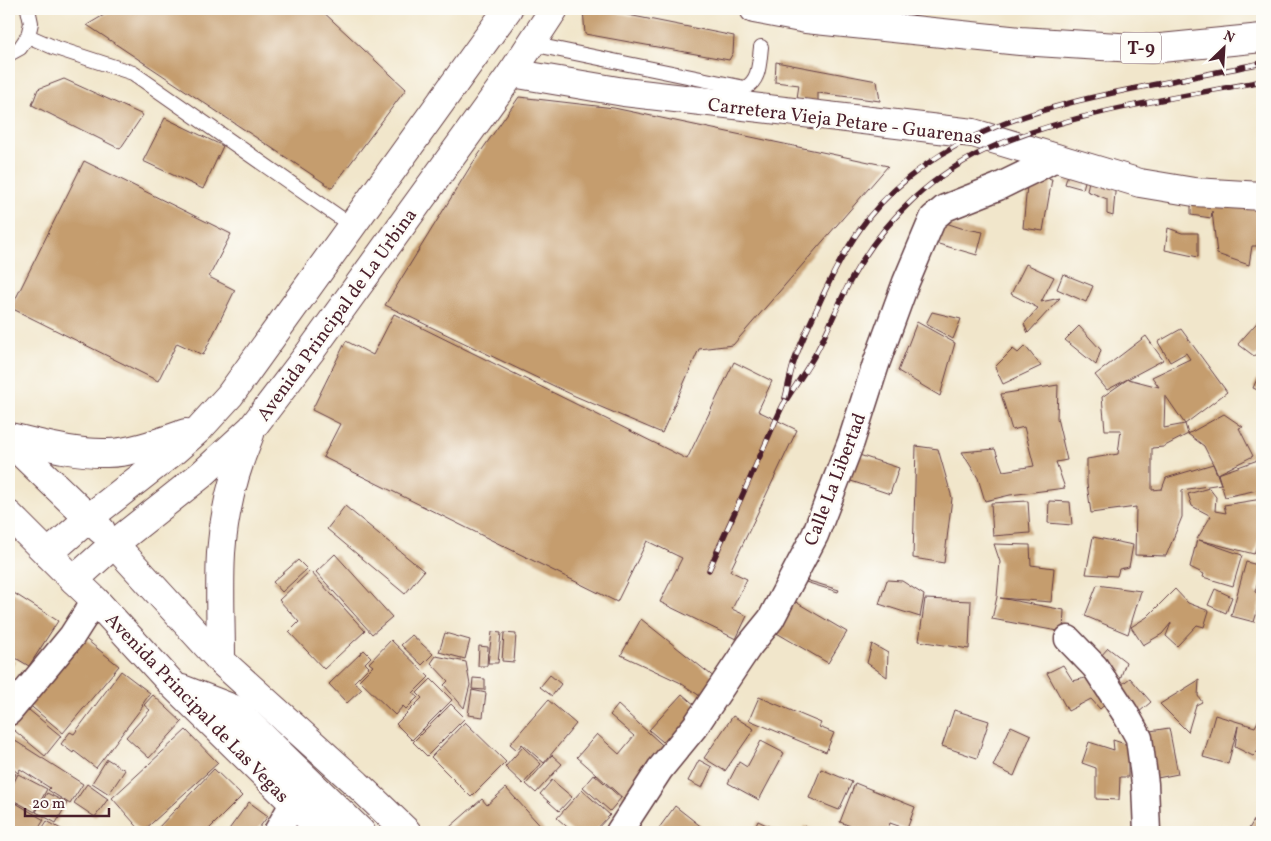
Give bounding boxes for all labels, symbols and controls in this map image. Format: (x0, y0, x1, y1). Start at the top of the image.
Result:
north arrow (1198, 22, 1248, 72)
text: N (1220, 27, 1237, 48)
road number: T-9 (1121, 32, 1161, 64)
street label: Carretera Vieja Petare - Guarenas (706, 92, 983, 152)
street label: Avenida Principal de La Urbina (251, 203, 424, 427)
street label: Calle La Libertad (799, 409, 873, 550)
street label: Avenida Principal de Las Vegas (99, 608, 294, 809)
scale bar (25, 786, 109, 818)
text: 20 m (32, 794, 65, 815)

